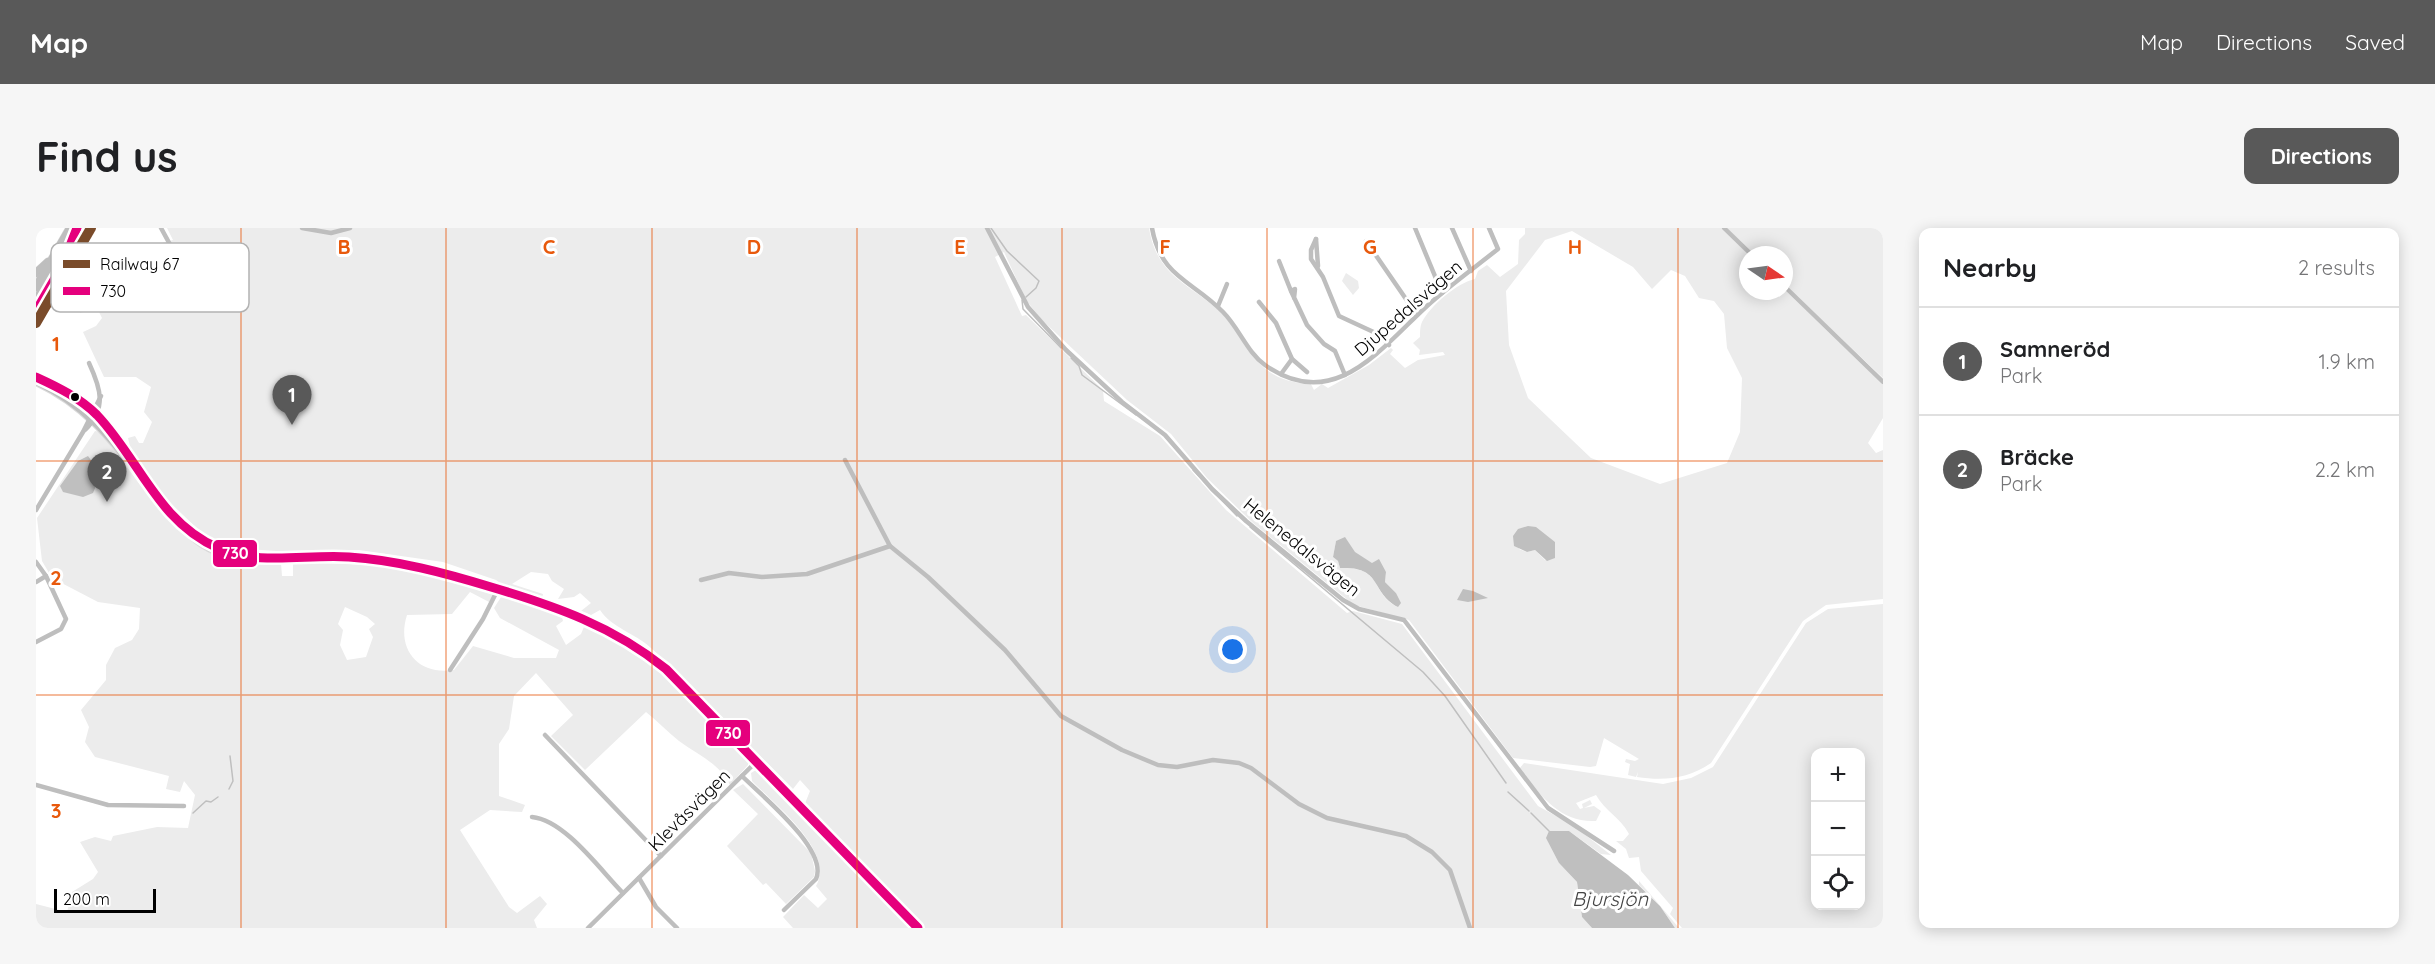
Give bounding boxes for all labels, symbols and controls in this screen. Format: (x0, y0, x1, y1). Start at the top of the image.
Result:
text: Map (30, 25, 88, 60)
text: Map (2140, 29, 2183, 55)
text: Directions (2216, 29, 2312, 55)
text: Saved (2345, 29, 2405, 55)
button: Directions (2244, 128, 2399, 184)
text: Find us (36, 130, 178, 183)
text: B (337, 234, 351, 259)
text: C (543, 234, 556, 259)
text: D (747, 234, 761, 259)
text: E (954, 234, 966, 259)
text: F (1159, 234, 1171, 259)
text: G (1363, 234, 1377, 259)
text: H (1568, 234, 1582, 259)
legend (51, 243, 249, 312)
north arrow (1739, 246, 1793, 300)
text: Nearby (1943, 251, 2037, 284)
text: Railway 67 (100, 254, 179, 274)
street label: Djupedalsvägen (1349, 255, 1467, 361)
text: 2 results (2298, 255, 2375, 280)
text: 730 (100, 281, 126, 301)
text: 1 (52, 331, 60, 356)
text: Samneröd (2000, 335, 2110, 363)
text: 1 (1959, 349, 1966, 374)
text: 1.9 km (2318, 349, 2375, 374)
text: Park (2000, 363, 2042, 388)
pin: 1 (272, 376, 312, 425)
unlabelled marker (69, 391, 81, 403)
text: Bräcke (2000, 443, 2074, 471)
pin: 2 (88, 452, 126, 502)
text: 2 (1957, 457, 1968, 482)
text: 2.2 km (2315, 457, 2375, 482)
text: Park (2000, 471, 2042, 496)
street label: Helenedalsvägen (1239, 493, 1365, 601)
line badge: 730 (212, 539, 258, 568)
text: 730 (221, 543, 249, 563)
text: 2 (50, 565, 62, 590)
your location (1218, 635, 1247, 664)
line badge: 730 (705, 719, 751, 747)
text: 730 (714, 723, 742, 743)
map controls (1811, 748, 1865, 910)
button: + (1811, 748, 1865, 802)
street label: Klevåsvägen (643, 764, 735, 856)
text: 3 (51, 798, 61, 823)
button: − (1811, 802, 1865, 856)
button: locate (1811, 856, 1865, 910)
scale bar (54, 886, 156, 914)
water label: Bjursjön (1572, 886, 1648, 911)
text: 200 m (63, 889, 110, 909)

